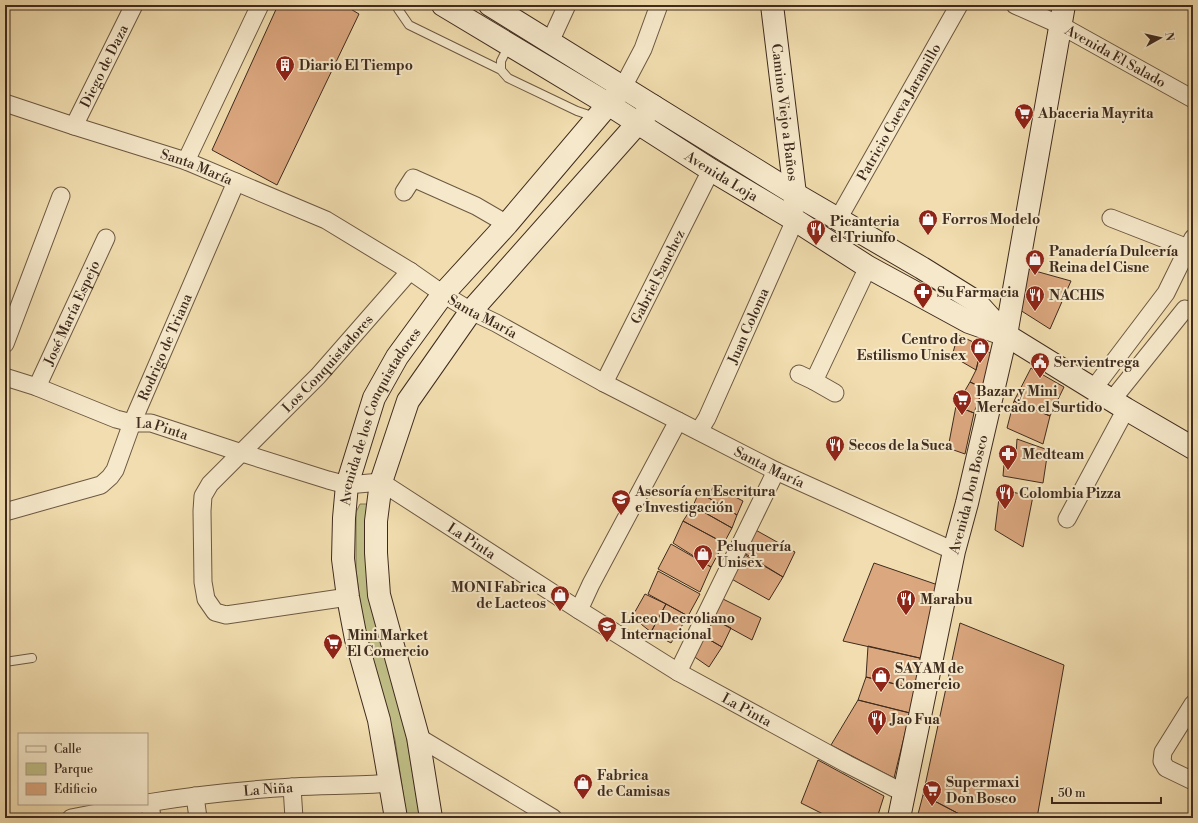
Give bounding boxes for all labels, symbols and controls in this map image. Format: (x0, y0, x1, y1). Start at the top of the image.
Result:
north arrow (1140, 18, 1180, 58)
street label: Diego de Daza (77, 21, 133, 111)
street label: Avenida El Salado (1061, 21, 1169, 92)
text: N (1161, 31, 1176, 42)
street label: Patricio Cueva Jaramillo (853, 40, 945, 184)
street label: Camino Viejo a Baños (767, 43, 801, 182)
building icon: Diario El Tiempo (274, 54, 296, 82)
place label: Diario El Tiempo (299, 57, 413, 75)
supermarket icon: Abaceria Mayrita (1013, 102, 1035, 130)
place label: Abaceria Mayrita (1037, 105, 1154, 123)
street label: Santa María (158, 146, 236, 190)
street label: Avenida Loja (680, 147, 762, 206)
shop icon: Forros Modelo (917, 208, 939, 236)
place label: Forros Modelo (942, 211, 1040, 229)
place label: Picanteria el Triunfo (830, 213, 900, 247)
restaurant icon: Picanteria el Triunfo (805, 218, 827, 246)
street label: Gabriel Sanchez (627, 227, 690, 327)
place label: Panadería Dulcería Reina del Cisne (1049, 243, 1179, 277)
shop icon: Panadería Dulcería Reina del Cisne (1024, 248, 1046, 276)
street label: José María Espejo (40, 257, 105, 369)
pharmacy icon: Su Farmacia (912, 281, 934, 309)
place label: Su Farmacia (937, 284, 1019, 302)
restaurant icon: NACHIS (1024, 284, 1046, 312)
street label: Juan Coloma (724, 285, 774, 368)
place label: NACHIS (1049, 287, 1104, 305)
street label: Rodrigo de Triana (135, 290, 197, 404)
street label: Santa María (444, 291, 521, 343)
street label: Los Conquistadores (278, 311, 378, 417)
street label: Avenida de los Conquistadores (337, 324, 426, 507)
place label: Centro de Estilismo Unisex (857, 331, 967, 365)
shop icon: Centro de Estilismo Unisex (969, 336, 991, 364)
public building icon: Servientrega (1029, 351, 1051, 379)
place label: Servientrega (1054, 354, 1140, 372)
place label: Bazar y Mini Mercado el Surtido (976, 383, 1102, 417)
supermarket icon: Bazar y Mini Mercado el Surtido (951, 388, 973, 416)
street label: La Pinta (136, 415, 191, 445)
street label: Avenida Don Bosco (945, 433, 993, 557)
restaurant icon: Secos de la Suca (824, 434, 846, 462)
place label: Secos de la Suca (849, 437, 953, 455)
street label: Santa María (731, 443, 808, 493)
pharmacy icon: Medteam (997, 443, 1019, 471)
place label: Medteam (1022, 446, 1084, 464)
restaurant icon: Colombia Pizza (994, 482, 1016, 510)
place label: Asesoría en Escritura e Investigación (634, 483, 776, 517)
place label: Colombia Pizza (1019, 485, 1121, 503)
school or university icon: Asesoría en Escritura e Investigación (610, 488, 632, 516)
street label: La Pinta (444, 519, 500, 564)
place label: Peluquería Unisex (717, 538, 792, 572)
shop icon: Peluquería Unisex (692, 543, 714, 571)
place label: MONI Fabrica de Lacteos (451, 579, 546, 613)
shop icon: MONI Fabrica de Lacteos (549, 584, 571, 612)
restaurant icon: Marabu (895, 588, 917, 616)
place label: Marabu (920, 591, 973, 609)
place label: Liceo Decroliano Internacional (621, 610, 735, 644)
school or university icon: Liceo Decroliano Internacional (596, 615, 618, 643)
place label: Mini Market El Comercio (347, 627, 429, 661)
supermarket icon: Mini Market El Comercio (322, 632, 344, 660)
place label: SAYAM de Comercio (895, 660, 964, 694)
shop icon: SAYAM de Comercio (870, 665, 892, 693)
street label: La Pinta (718, 690, 775, 732)
restaurant icon: Jao Fua (866, 708, 888, 736)
place label: Jao Fua (889, 711, 940, 729)
legend (18, 733, 148, 805)
text: Calle (54, 742, 81, 757)
text: Parque (54, 762, 93, 777)
place label: Fabrica de Camisas (597, 767, 670, 801)
shop icon: Fabrica de Camisas (572, 772, 594, 800)
place label: Supermaxi Don Bosco (946, 774, 1020, 808)
street label: La Niña (243, 779, 294, 801)
supermarket icon: Supermaxi Don Bosco (921, 779, 943, 807)
scale bar (1052, 779, 1161, 805)
text: Edificio (54, 782, 97, 797)
text: 50 m (1058, 786, 1086, 801)

